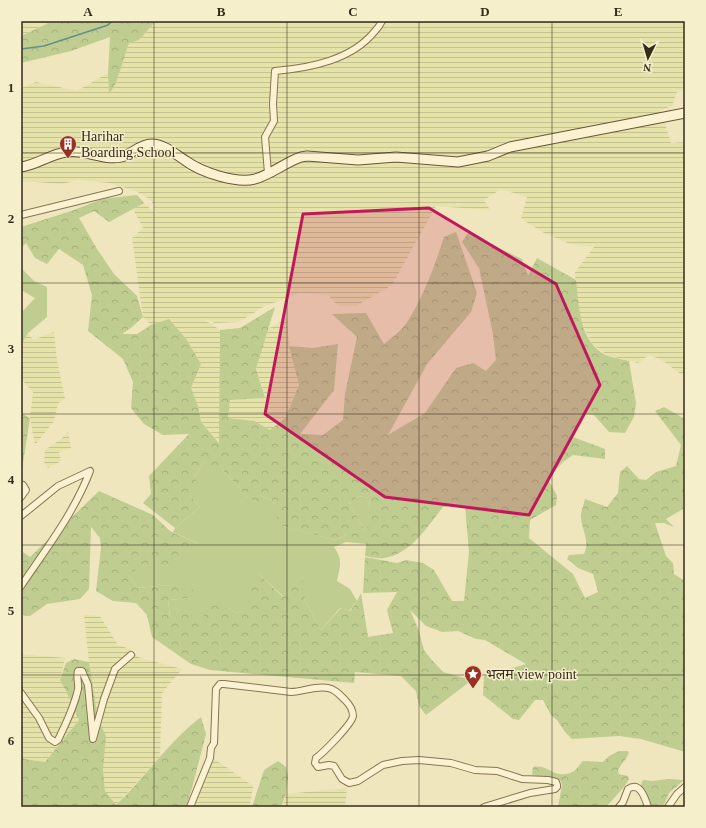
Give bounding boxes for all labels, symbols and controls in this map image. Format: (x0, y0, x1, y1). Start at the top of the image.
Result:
text: A (83, 4, 93, 19)
text: B (217, 4, 226, 19)
text: C (348, 4, 358, 19)
text: D (480, 4, 490, 19)
text: E (614, 4, 622, 19)
north arrow (628, 38, 668, 78)
text: N (643, 62, 652, 74)
text: 1 (8, 80, 14, 95)
place label: Harihar Boarding School (81, 129, 176, 160)
building icon: Harihar Boarding School (58, 134, 78, 159)
text: 2 (8, 211, 14, 226)
text: 3 (8, 341, 15, 356)
text: 4 (8, 472, 15, 487)
text: 5 (8, 603, 15, 618)
place icon: भलम view point (463, 664, 483, 689)
place label: भलम view point (486, 667, 577, 682)
text: 6 (8, 733, 15, 748)

